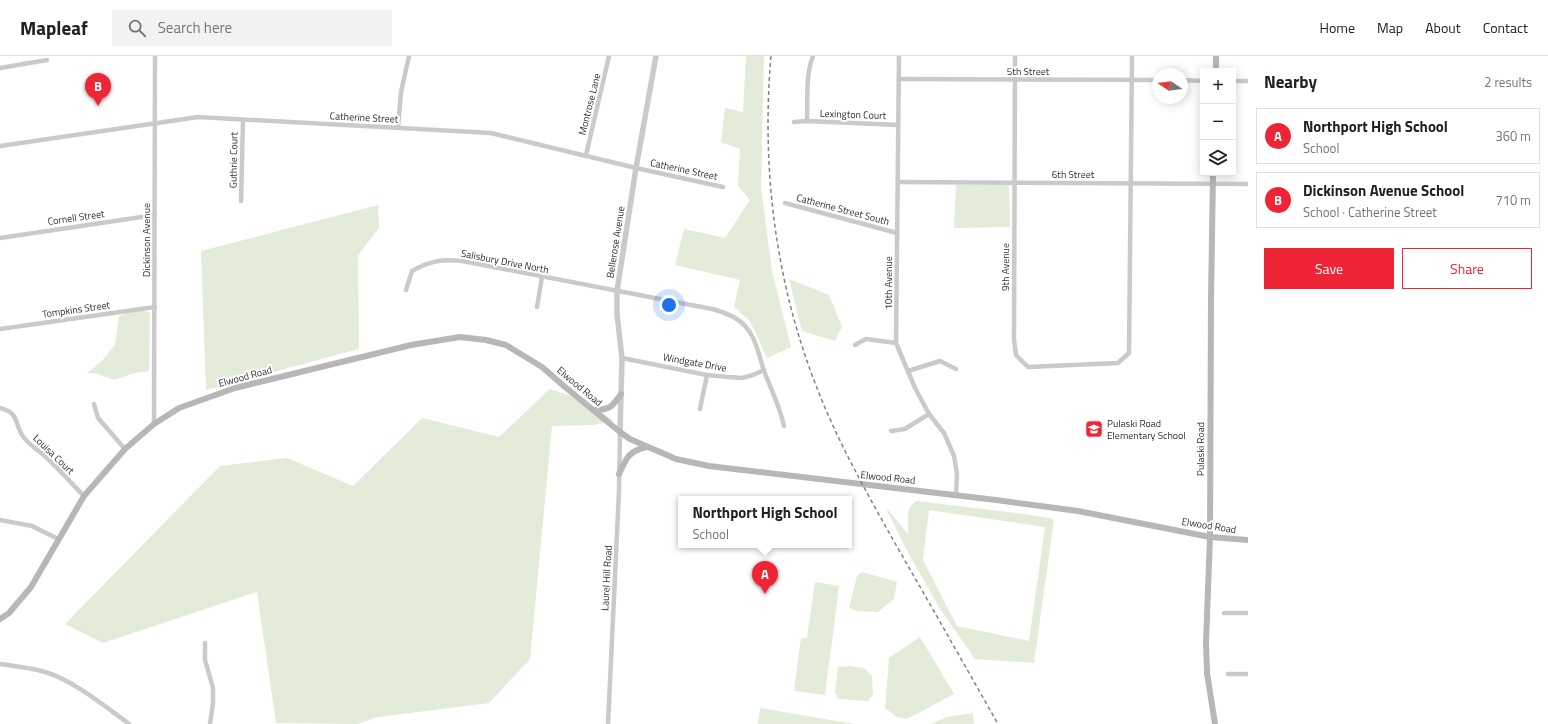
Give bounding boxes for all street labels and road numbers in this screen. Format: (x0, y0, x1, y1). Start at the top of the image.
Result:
street label: 5th Street (1007, 64, 1050, 79)
street label: Montrose Lane (575, 72, 604, 137)
street label: Lexington Court (820, 106, 887, 123)
street label: Catherine Street (329, 108, 399, 127)
street label: Guthrie Court (226, 131, 241, 188)
street label: Catherine Street (649, 155, 719, 184)
street label: 6th Street (1052, 167, 1095, 182)
street label: Catherine Street South (795, 190, 891, 229)
street label: Dickinson Avenue (139, 203, 154, 277)
street label: Bellerose Avenue (602, 205, 629, 279)
street label: Cornell Street (47, 206, 106, 229)
street label: 9th Avenue (998, 243, 1013, 291)
street label: Salisbury Drive North (460, 246, 550, 277)
street label: 10th Avenue (881, 256, 896, 310)
street label: Tompkins Street (41, 297, 111, 322)
street label: Windgate Drive (662, 350, 728, 375)
street label: Elwood Road (217, 362, 274, 391)
street label: Elwood Road (554, 363, 606, 410)
street label: Pulaski Road (1193, 422, 1208, 476)
street label: Louisa Court (30, 431, 78, 478)
street label: Elwood Road (860, 467, 916, 488)
street label: Elwood Road (1181, 514, 1237, 537)
street label: Laurel Hill Road (597, 545, 616, 611)

